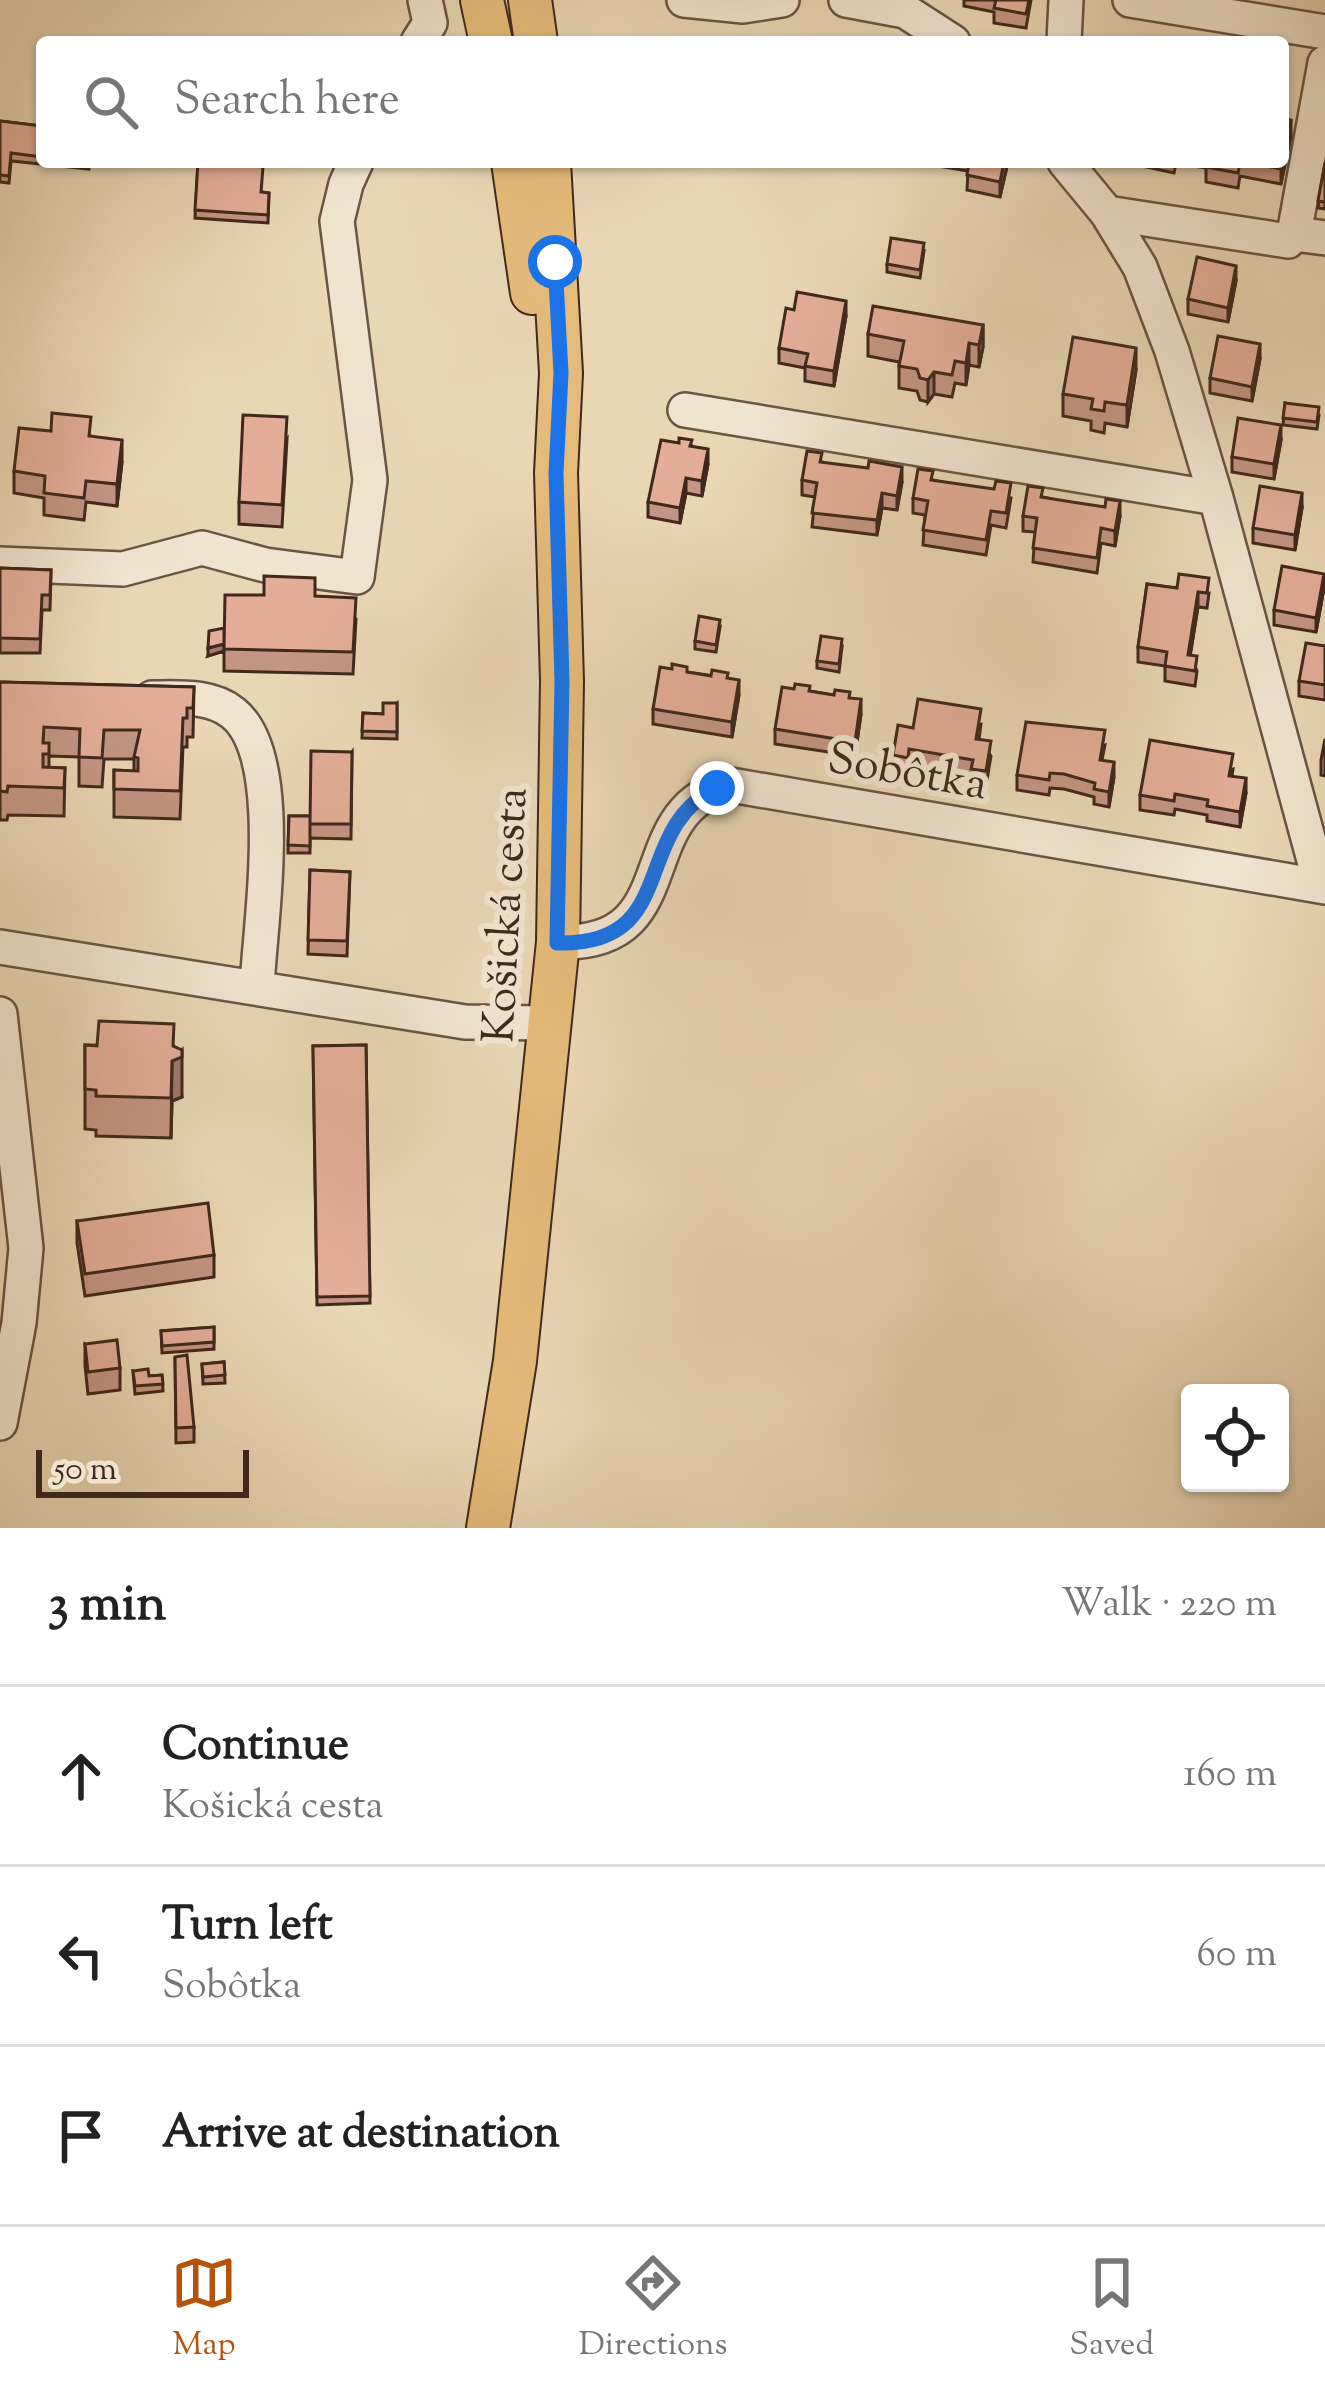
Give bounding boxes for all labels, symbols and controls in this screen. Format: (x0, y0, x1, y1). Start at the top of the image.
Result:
search box (36, 36, 1289, 168)
icon: search (78, 69, 144, 135)
text: Search here (174, 70, 400, 135)
route start (528, 235, 582, 289)
street label: Sobôtka (822, 728, 992, 820)
route end (690, 761, 744, 815)
street label: Košická cesta (469, 786, 548, 1045)
map controls (1181, 1384, 1289, 1492)
button: locate (1181, 1384, 1289, 1492)
scale bar (36, 1444, 249, 1497)
text: 50 m (54, 1447, 117, 1495)
text: 3 min (48, 1570, 166, 1643)
text: Walk · 220 m (1061, 1578, 1277, 1634)
text: Continue (162, 1715, 349, 1780)
icon: ahead (48, 1743, 114, 1809)
text: 160 m (1183, 1748, 1277, 1804)
text: Košická cesta (162, 1780, 383, 1836)
text: Turn left (162, 1895, 333, 1960)
icon: left (48, 1923, 114, 1989)
text: 60 m (1196, 1928, 1277, 1984)
text: Sobôtka (162, 1960, 301, 2016)
icon: arrive (48, 2103, 114, 2169)
text: Arrive at destination (162, 2103, 560, 2168)
tab: Map (171, 2250, 237, 2370)
tab: Directions (579, 2250, 728, 2370)
tab: Saved (1069, 2250, 1154, 2370)

